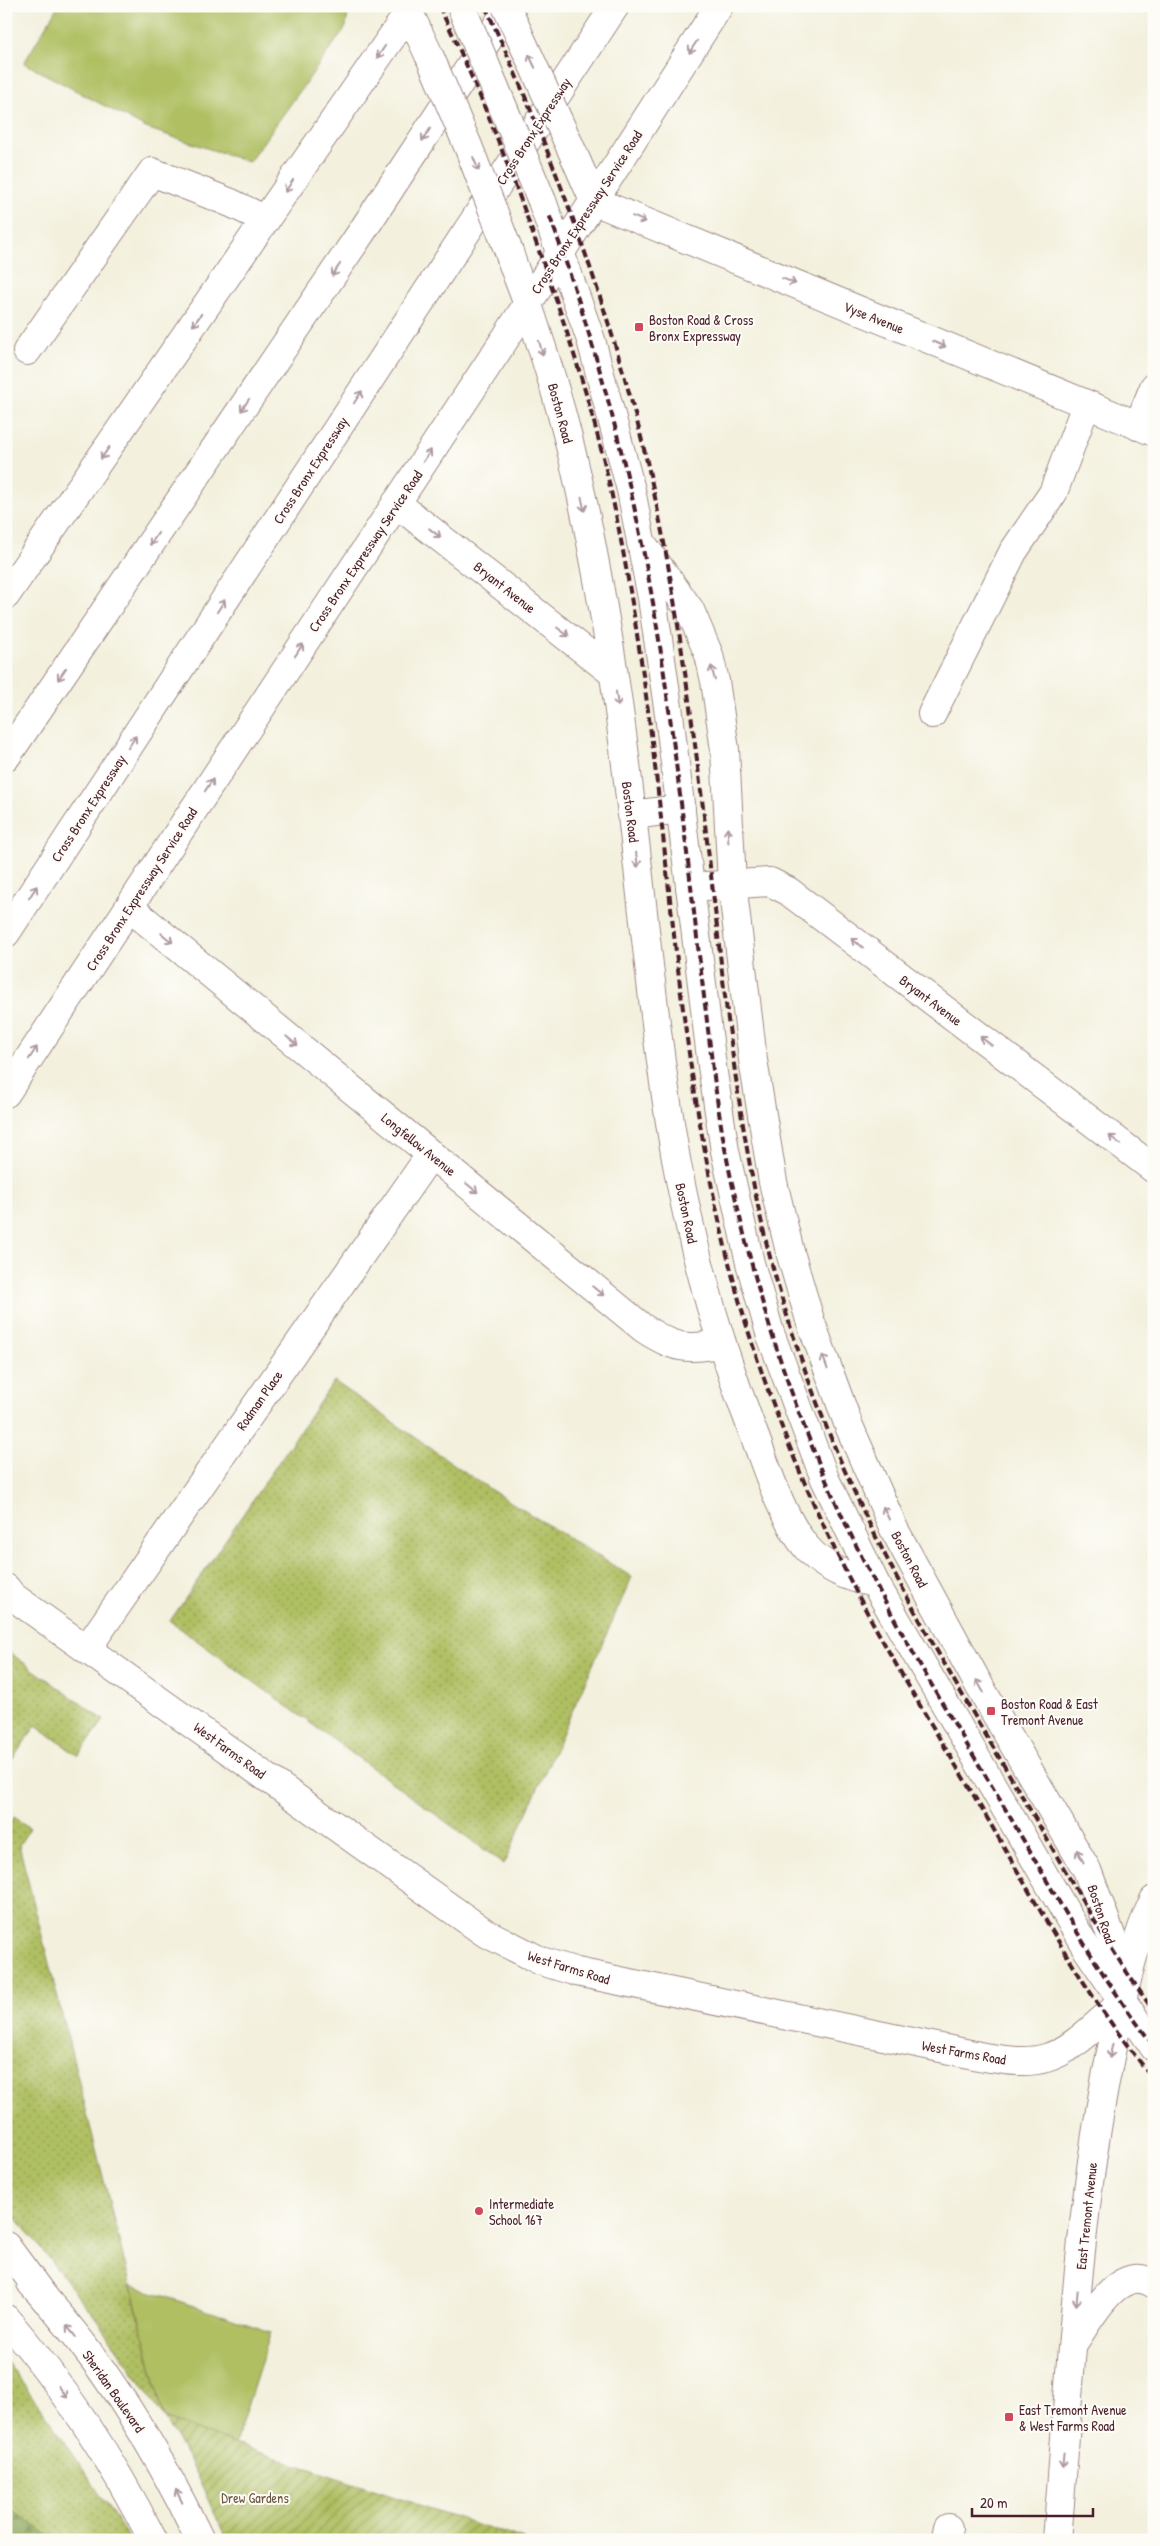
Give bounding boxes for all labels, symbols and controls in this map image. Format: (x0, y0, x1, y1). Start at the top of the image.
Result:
one-way arrow (688, 40, 698, 54)
one-way arrow (376, 44, 386, 58)
one-way arrow (527, 54, 537, 69)
street label: Cross Bronx Expressway (491, 73, 576, 189)
street label: Cross Bronx Expressway Service Road (526, 126, 647, 298)
one-way arrow (421, 127, 431, 141)
one-way arrow (471, 156, 481, 171)
one-way arrow (284, 179, 294, 193)
one-way arrow (631, 215, 646, 225)
one-way arrow (331, 263, 341, 277)
one-way arrow (781, 277, 796, 287)
street label: Vyse Avenue (841, 296, 907, 339)
place label: Boston Road & Cross Bronx Expressway (649, 310, 753, 346)
one-way arrow (192, 312, 202, 326)
marker: Boston Road & Cross Bronx Expressway (633, 321, 645, 333)
one-way arrow (537, 339, 547, 355)
one-way arrow (931, 339, 946, 349)
street label: Boston Road (544, 381, 578, 445)
one-way arrow (353, 390, 363, 404)
one-way arrow (240, 398, 250, 412)
street label: Cross Bronx Expressway (268, 412, 353, 528)
one-way arrow (100, 446, 110, 460)
one-way arrow (422, 449, 433, 463)
street label: Cross Bronx Expressway Service Road (304, 466, 427, 636)
one-way arrow (579, 496, 588, 512)
one-way arrow (428, 527, 441, 538)
one-way arrow (149, 532, 159, 546)
street label: Bryant Avenue (469, 557, 540, 618)
one-way arrow (216, 599, 226, 613)
one-way arrow (556, 627, 569, 638)
one-way arrow (294, 643, 304, 657)
one-way arrow (708, 666, 717, 682)
one-way arrow (57, 667, 68, 681)
one-way arrow (612, 691, 622, 707)
one-way arrow (127, 735, 137, 749)
street label: Cross Bronx Expressway (46, 750, 131, 866)
one-way arrow (205, 779, 215, 793)
street label: Boston Road (618, 781, 644, 844)
street label: Cross Bronx Expressway Service Road (81, 803, 202, 975)
one-way arrow (724, 827, 733, 843)
one-way arrow (632, 852, 642, 868)
one-way arrow (28, 886, 38, 900)
one-way arrow (160, 932, 173, 944)
one-way arrow (851, 937, 864, 948)
street label: Bryant Avenue (895, 970, 967, 1031)
one-way arrow (286, 1035, 299, 1047)
one-way arrow (980, 1036, 993, 1047)
one-way arrow (28, 1046, 38, 1060)
street label: Longfellow Avenue (377, 1108, 461, 1181)
one-way arrow (1108, 1135, 1122, 1145)
street label: Boston Road (671, 1181, 703, 1245)
one-way arrow (465, 1183, 478, 1194)
one-way arrow (591, 1286, 604, 1297)
one-way arrow (820, 1355, 829, 1370)
street label: Rodman Place (231, 1366, 287, 1434)
one-way arrow (881, 1505, 891, 1520)
street label: Boston Road (887, 1528, 933, 1591)
one-way arrow (975, 1680, 985, 1694)
place label: Boston Road & East Tremont Avenue (1001, 1694, 1098, 1729)
marker: Boston Road & East Tremont Avenue (985, 1705, 997, 1717)
street label: West Farms Road (190, 1717, 270, 1783)
one-way arrow (1075, 1849, 1085, 1864)
street label: Boston Road (1084, 1882, 1121, 1946)
street label: West Farms Road (526, 1946, 613, 1989)
street label: West Farms Road (921, 2035, 1008, 2069)
one-way arrow (1106, 2042, 1115, 2058)
street label: East Tremont Avenue (1071, 2161, 1101, 2271)
place label: Intermediate School 167 (489, 2194, 554, 2229)
marker: Intermediate School 167 (473, 2205, 485, 2217)
one-way arrow (1073, 2290, 1082, 2306)
one-way arrow (66, 2324, 77, 2337)
street label: Sheridan Boulevard (79, 2346, 150, 2436)
one-way arrow (58, 2385, 68, 2399)
place label: East Tremont Avenue & West Farms Road (1019, 2400, 1127, 2435)
marker: East Tremont Avenue & West Farms Road (1003, 2411, 1015, 2423)
one-way arrow (1059, 2452, 1068, 2468)
scale bar (972, 2486, 1094, 2518)
park label: Drew Gardens (221, 2488, 289, 2507)
one-way arrow (174, 2489, 183, 2504)
text: 20 m (980, 2492, 1007, 2513)

